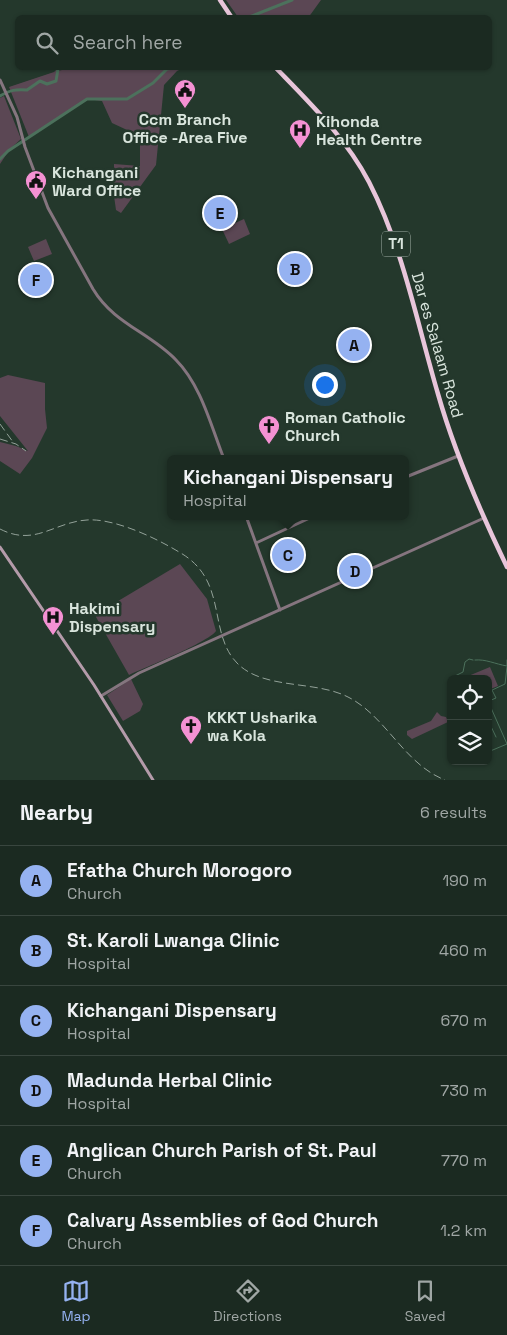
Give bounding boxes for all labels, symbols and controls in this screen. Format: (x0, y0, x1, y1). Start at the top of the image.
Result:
search box (15, 15, 492, 70)
icon: search (33, 29, 61, 57)
text: Search here (73, 30, 183, 55)
public building icon: Ccm Branch Office -Area Five (173, 78, 197, 109)
place label: Ccm Branch Office -Area Five (122, 109, 248, 148)
place label: Kihonda Health Centre (316, 111, 422, 150)
hospital icon: Kihonda Health Centre (288, 118, 312, 149)
place label: Kichangani Ward Office (52, 162, 141, 201)
public building icon: Kichangani Ward Office (24, 169, 48, 200)
pin: E (204, 194, 236, 232)
road number: T1 (382, 232, 410, 256)
pin: B (279, 250, 311, 288)
pin: F (20, 261, 52, 299)
street label: Dar es Salaam Road (407, 270, 468, 420)
pin: A (338, 326, 370, 364)
your location (312, 372, 338, 398)
place label: Roman Catholic Church (285, 407, 406, 446)
church icon: Roman Catholic Church (257, 414, 281, 445)
popup (167, 455, 409, 520)
text: Kichangani Dispensary (183, 465, 393, 490)
text: Hospital (183, 490, 247, 511)
pin: C (272, 536, 304, 574)
pin: D (339, 552, 371, 590)
place label: Hakimi Dispensary (69, 598, 155, 637)
hospital icon: Hakimi Dispensary (41, 605, 65, 636)
map controls (447, 675, 492, 765)
button: locate (447, 675, 492, 720)
place label: KKKT Usharika wa Kola (207, 707, 317, 746)
church icon: KKKT Usharika wa Kola (179, 714, 203, 745)
button: layers (447, 720, 492, 765)
text: Nearby (20, 799, 93, 826)
text: 6 results (420, 802, 487, 823)
text: Efatha Church Morogoro (67, 858, 292, 883)
text: A (31, 870, 41, 891)
text: 190 m (442, 870, 487, 891)
text: Church (67, 883, 122, 904)
text: St. Karoli Lwanga Clinic (67, 928, 280, 953)
text: B (31, 940, 41, 961)
text: 460 m (439, 940, 487, 961)
text: Hospital (67, 953, 130, 974)
text: Kichangani Dispensary (67, 998, 277, 1023)
text: C (31, 1010, 41, 1031)
text: 670 m (440, 1010, 487, 1031)
text: Hospital (67, 1023, 130, 1044)
text: Madunda Herbal Clinic (67, 1068, 272, 1093)
text: D (31, 1080, 41, 1101)
text: 730 m (440, 1080, 487, 1101)
text: Hospital (67, 1093, 130, 1114)
text: Anglican Church Parish of St. Paul (67, 1138, 377, 1163)
text: E (32, 1150, 40, 1171)
text: 770 m (441, 1150, 487, 1171)
text: Church (67, 1163, 122, 1184)
text: Calvary Assemblies of God Church (67, 1208, 379, 1233)
text: F (32, 1220, 40, 1241)
text: 1.2 km (440, 1220, 487, 1241)
text: Church (67, 1233, 122, 1254)
tab: Map (61, 1277, 91, 1325)
tab: Directions (213, 1277, 282, 1325)
tab: Saved (405, 1277, 446, 1325)

